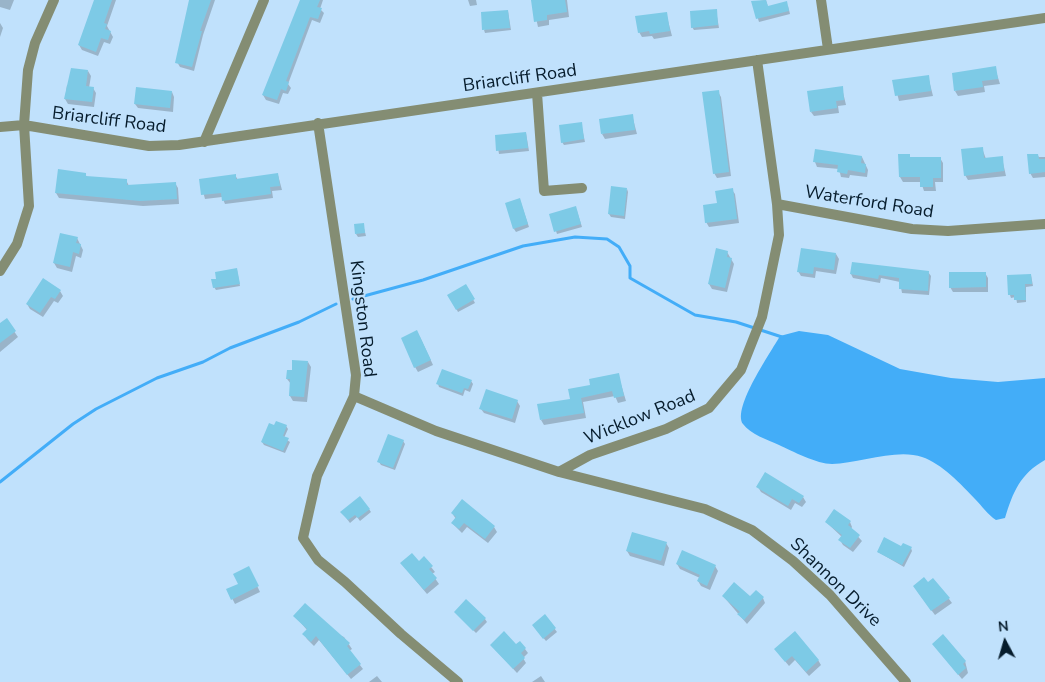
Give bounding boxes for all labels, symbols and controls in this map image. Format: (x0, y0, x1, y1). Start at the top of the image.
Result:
street label: Briarcliff Road (462, 60, 578, 98)
street label: Briarcliff Road (51, 103, 167, 139)
street label: Waterford Road (803, 182, 935, 224)
street label: Kingston Road (344, 259, 380, 379)
street label: Wicklow Road (581, 386, 699, 450)
street label: Shannon Drive (785, 534, 885, 632)
north arrow (980, 617, 1030, 667)
text: N (997, 617, 1010, 637)

